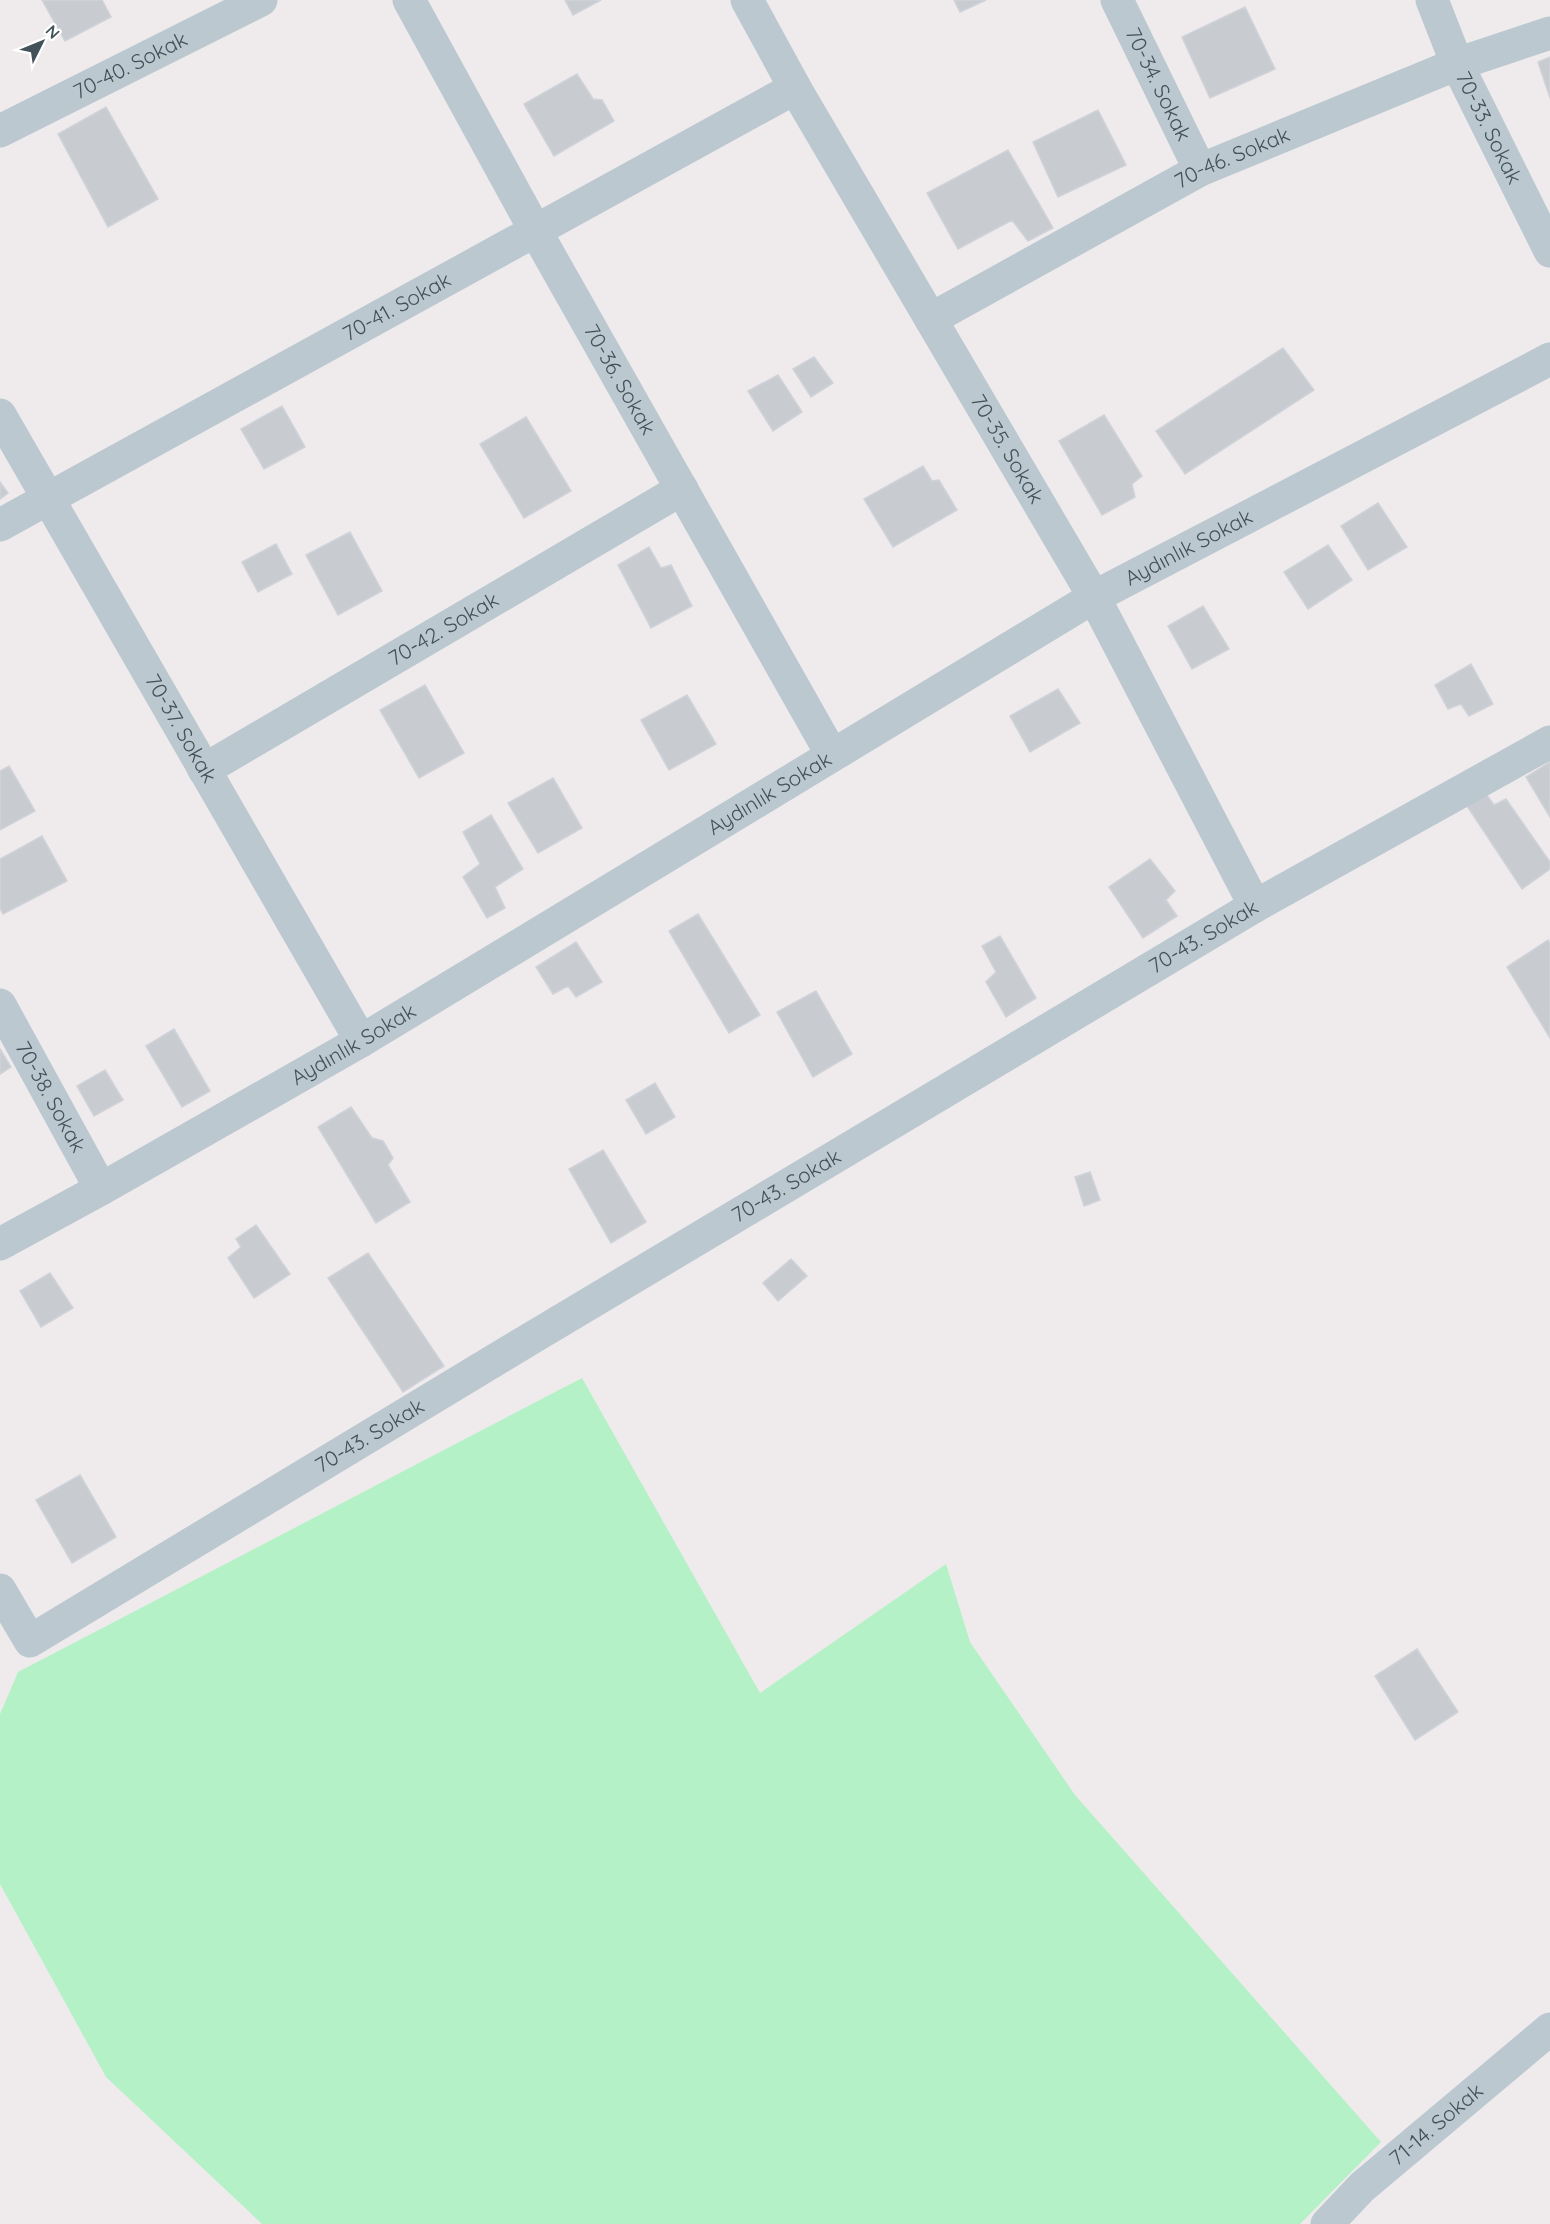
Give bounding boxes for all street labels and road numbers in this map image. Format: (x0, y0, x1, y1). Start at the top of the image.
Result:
street label: 70-34. Sokak (1121, 23, 1198, 145)
street label: 70-40. Sokak (69, 25, 191, 104)
street label: 70-33. Sokak (1451, 67, 1529, 188)
street label: 70-46. Sokak (1170, 120, 1293, 194)
street label: 70-41. Sokak (338, 266, 455, 346)
street label: 70-36. Sokak (579, 319, 662, 439)
street label: 70-35. Sokak (966, 389, 1050, 508)
street label: Aydınlık Sokak (1120, 503, 1256, 591)
street label: 70-42. Sokak (383, 586, 503, 671)
street label: 70-37. Sokak (140, 669, 223, 787)
street label: Aydınlık Sokak (702, 745, 836, 840)
street label: 70-43. Sokak (1144, 893, 1263, 978)
street label: Aydınlık Sokak (286, 997, 420, 1090)
street label: 70-38. Sokak (10, 1036, 92, 1157)
street label: 70-43. Sokak (727, 1142, 845, 1228)
street label: 70-43. Sokak (310, 1392, 428, 1478)
street label: 71-14. Sokak (1383, 2077, 1488, 2171)

